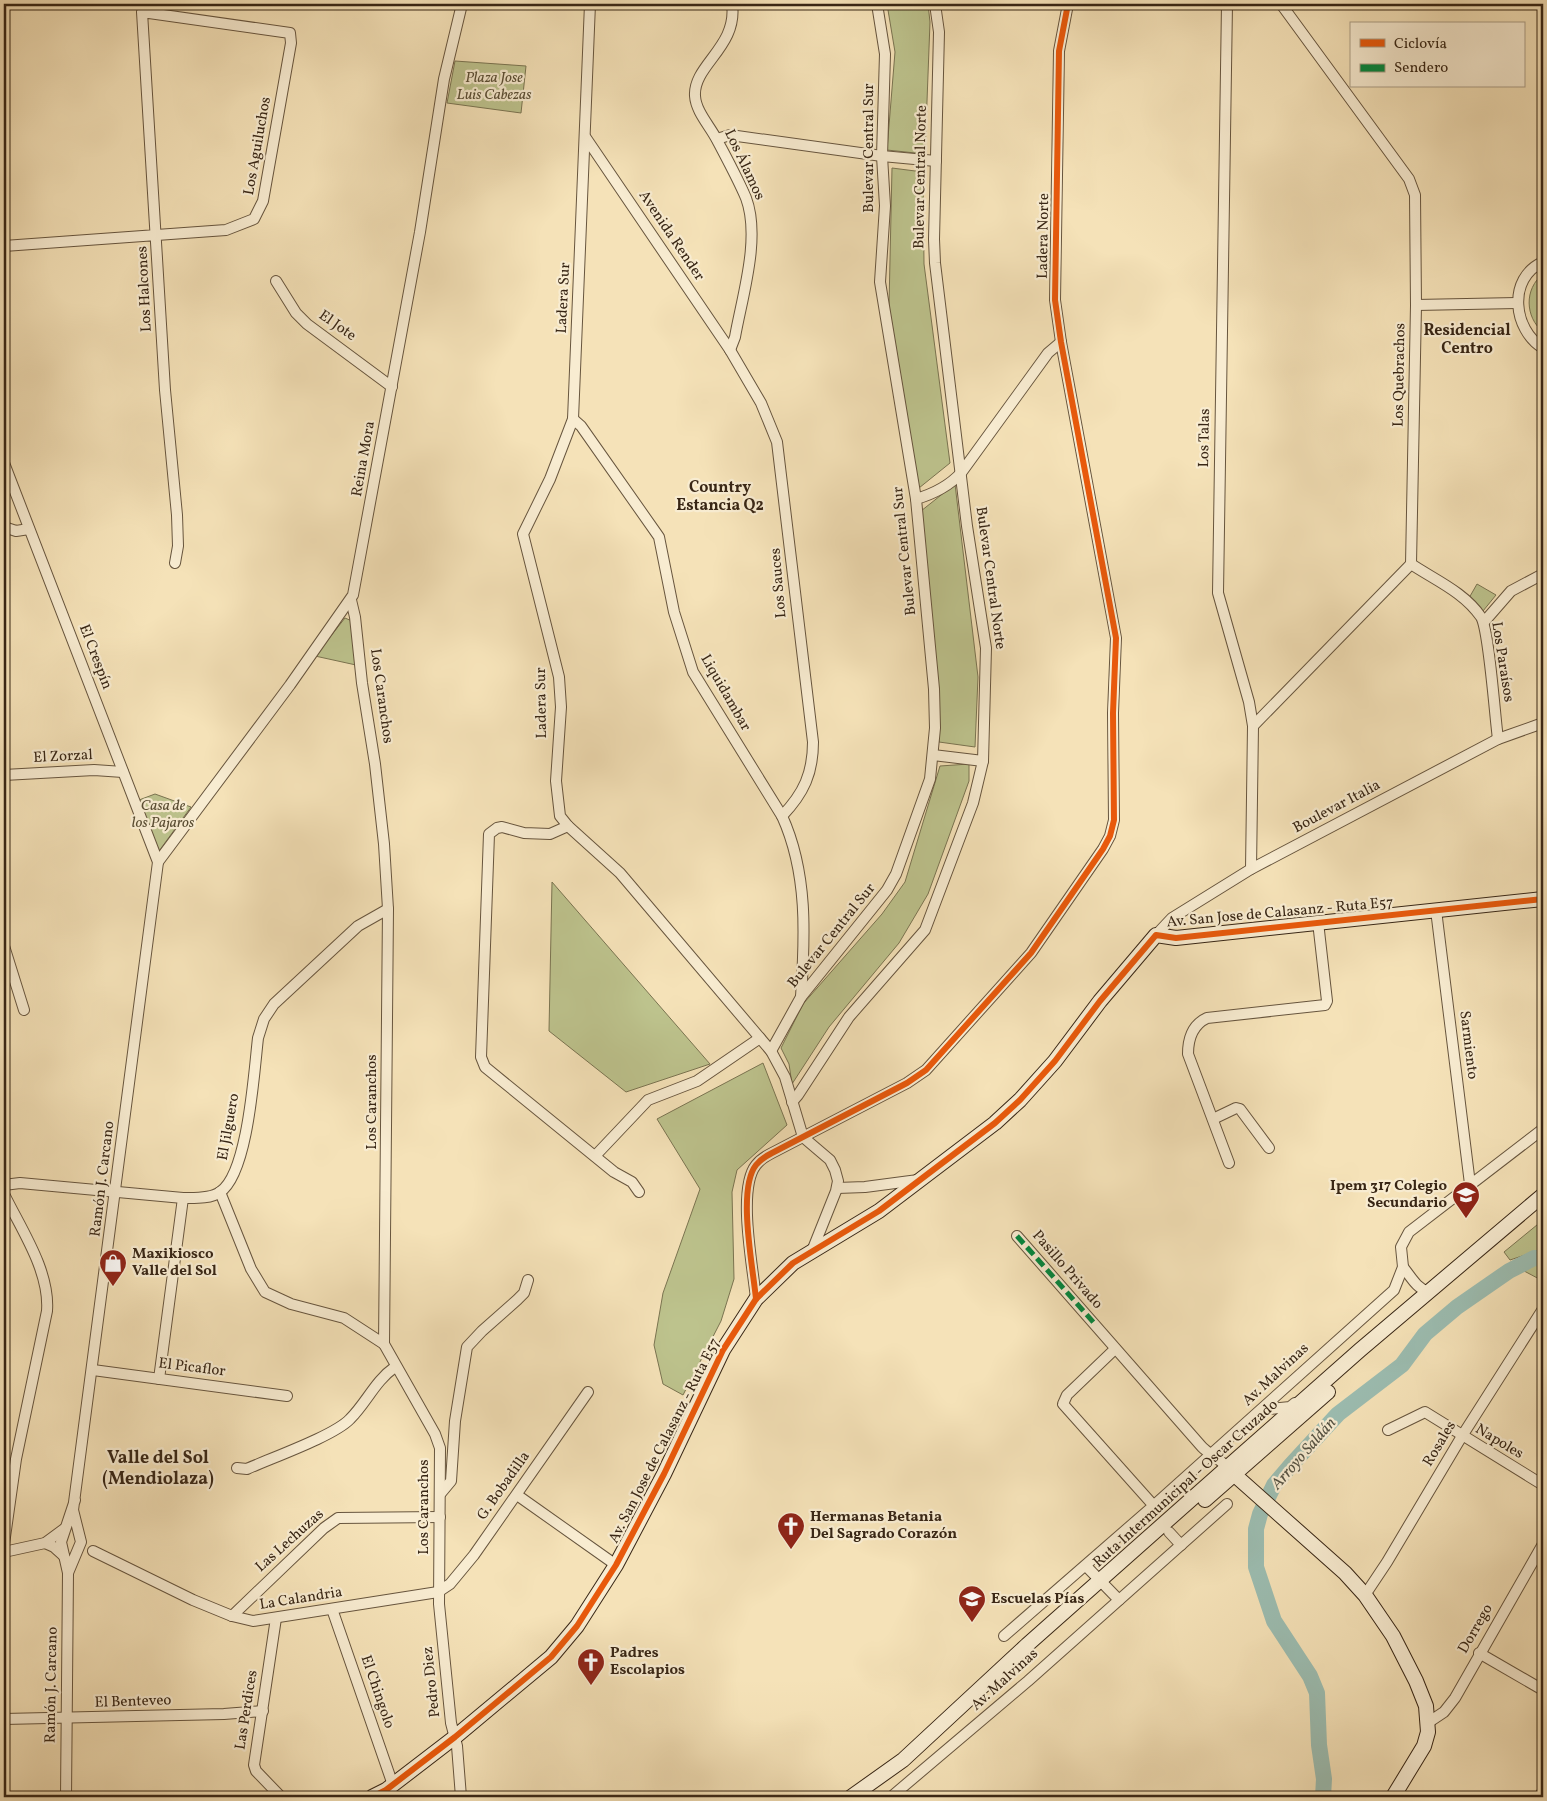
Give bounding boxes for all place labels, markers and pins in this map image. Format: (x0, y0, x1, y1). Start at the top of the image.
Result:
place label: Ipem 317 Colegio Secundario (1330, 1176, 1447, 1214)
school or university icon: Ipem 317 Colegio Secundario (1451, 1180, 1481, 1219)
place label: Maxikiosco Valle del Sol (132, 1244, 217, 1282)
shop icon: Maxikiosco Valle del Sol (98, 1248, 128, 1287)
place label: Hermanas Betania Del Sagrado Corazón (810, 1507, 957, 1545)
church icon: Hermanas Betania Del Sagrado Corazón (776, 1511, 806, 1550)
school or university icon: Escuelas Pías (957, 1584, 987, 1623)
place label: Escuelas Pías (991, 1589, 1084, 1610)
place label: Padres Escolapios (610, 1643, 685, 1681)
church icon: Padres Escolapios (576, 1647, 606, 1686)

